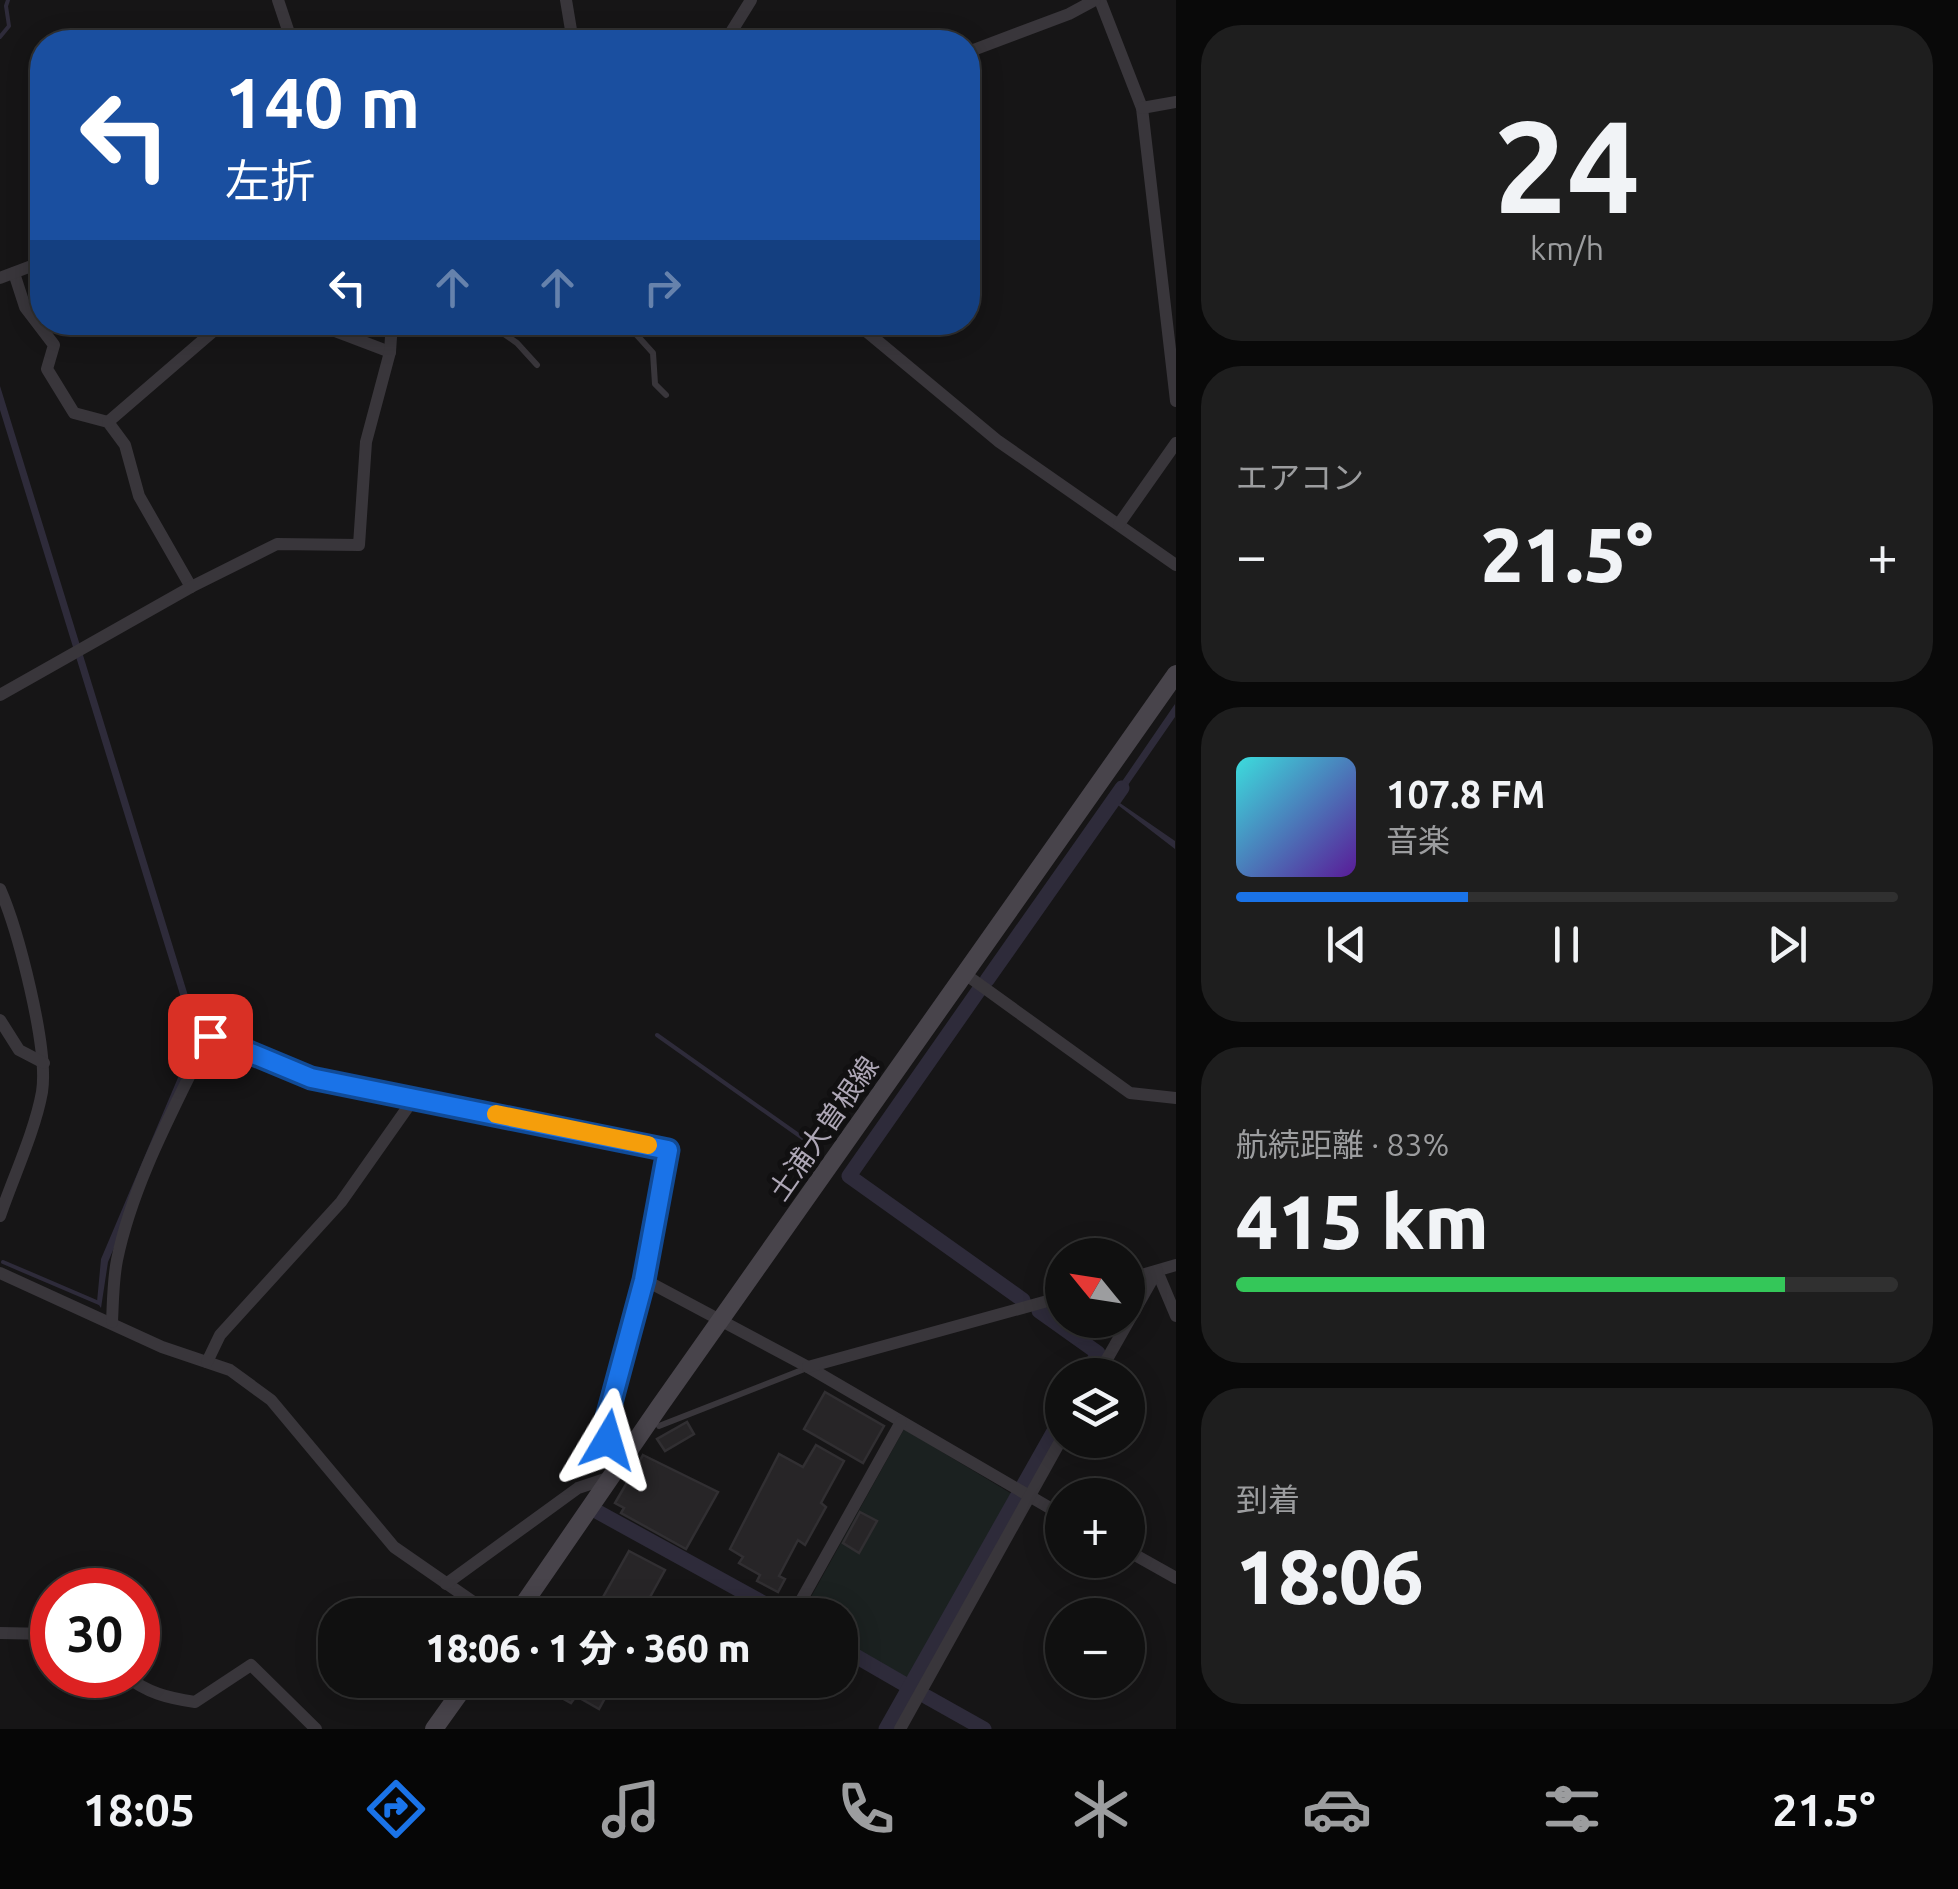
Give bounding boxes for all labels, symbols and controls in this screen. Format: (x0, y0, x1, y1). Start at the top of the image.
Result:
text: 140 m (225, 63, 420, 141)
icon: left (60, 70, 190, 200)
text: 24 (1494, 92, 1640, 238)
text: 左折 (225, 155, 315, 206)
text: km/h (1530, 230, 1604, 266)
icon: left (320, 260, 375, 315)
icon: ahead (425, 260, 480, 315)
icon: ahead (530, 260, 585, 315)
icon: right (635, 260, 690, 315)
text: エアコン (1236, 459, 1364, 495)
text: 21.5° (1481, 512, 1653, 596)
text: − (1236, 524, 1267, 585)
text: + (1867, 524, 1898, 585)
text: 107.8 FM (1386, 773, 1545, 815)
text: 音楽 (1386, 822, 1450, 858)
icon: previous (1319, 917, 1374, 972)
icon: pause (1539, 917, 1594, 972)
icon: next (1760, 917, 1815, 972)
pin (168, 994, 253, 1079)
icon: arrive (183, 1009, 238, 1064)
street label: 土浦大曽根線 (762, 1050, 884, 1206)
text: 航続距離 · 83% (1236, 1126, 1450, 1162)
text: 415 km (1236, 1179, 1489, 1263)
north arrow (1045, 1238, 1145, 1338)
map controls (1045, 1238, 1145, 1698)
button: layers (1045, 1358, 1145, 1458)
position arrow (556, 1388, 660, 1492)
button: + (1045, 1478, 1145, 1578)
text: 到着 (1236, 1481, 1300, 1517)
text: 18:06 (1236, 1534, 1424, 1618)
speed limit sign: 30 (30, 1568, 160, 1698)
button: − (1045, 1598, 1145, 1698)
text: 18:06 · 1 分 · 360 m (426, 1627, 750, 1669)
icon: directions (361, 1774, 431, 1844)
icon: music (596, 1774, 666, 1844)
icon: phone (831, 1774, 901, 1844)
icon: climate (1066, 1774, 1136, 1844)
icon: car (1302, 1774, 1372, 1844)
icon: filters (1537, 1774, 1607, 1844)
text: 18:05 (83, 1784, 195, 1835)
text: 21.5° (1772, 1784, 1875, 1835)

